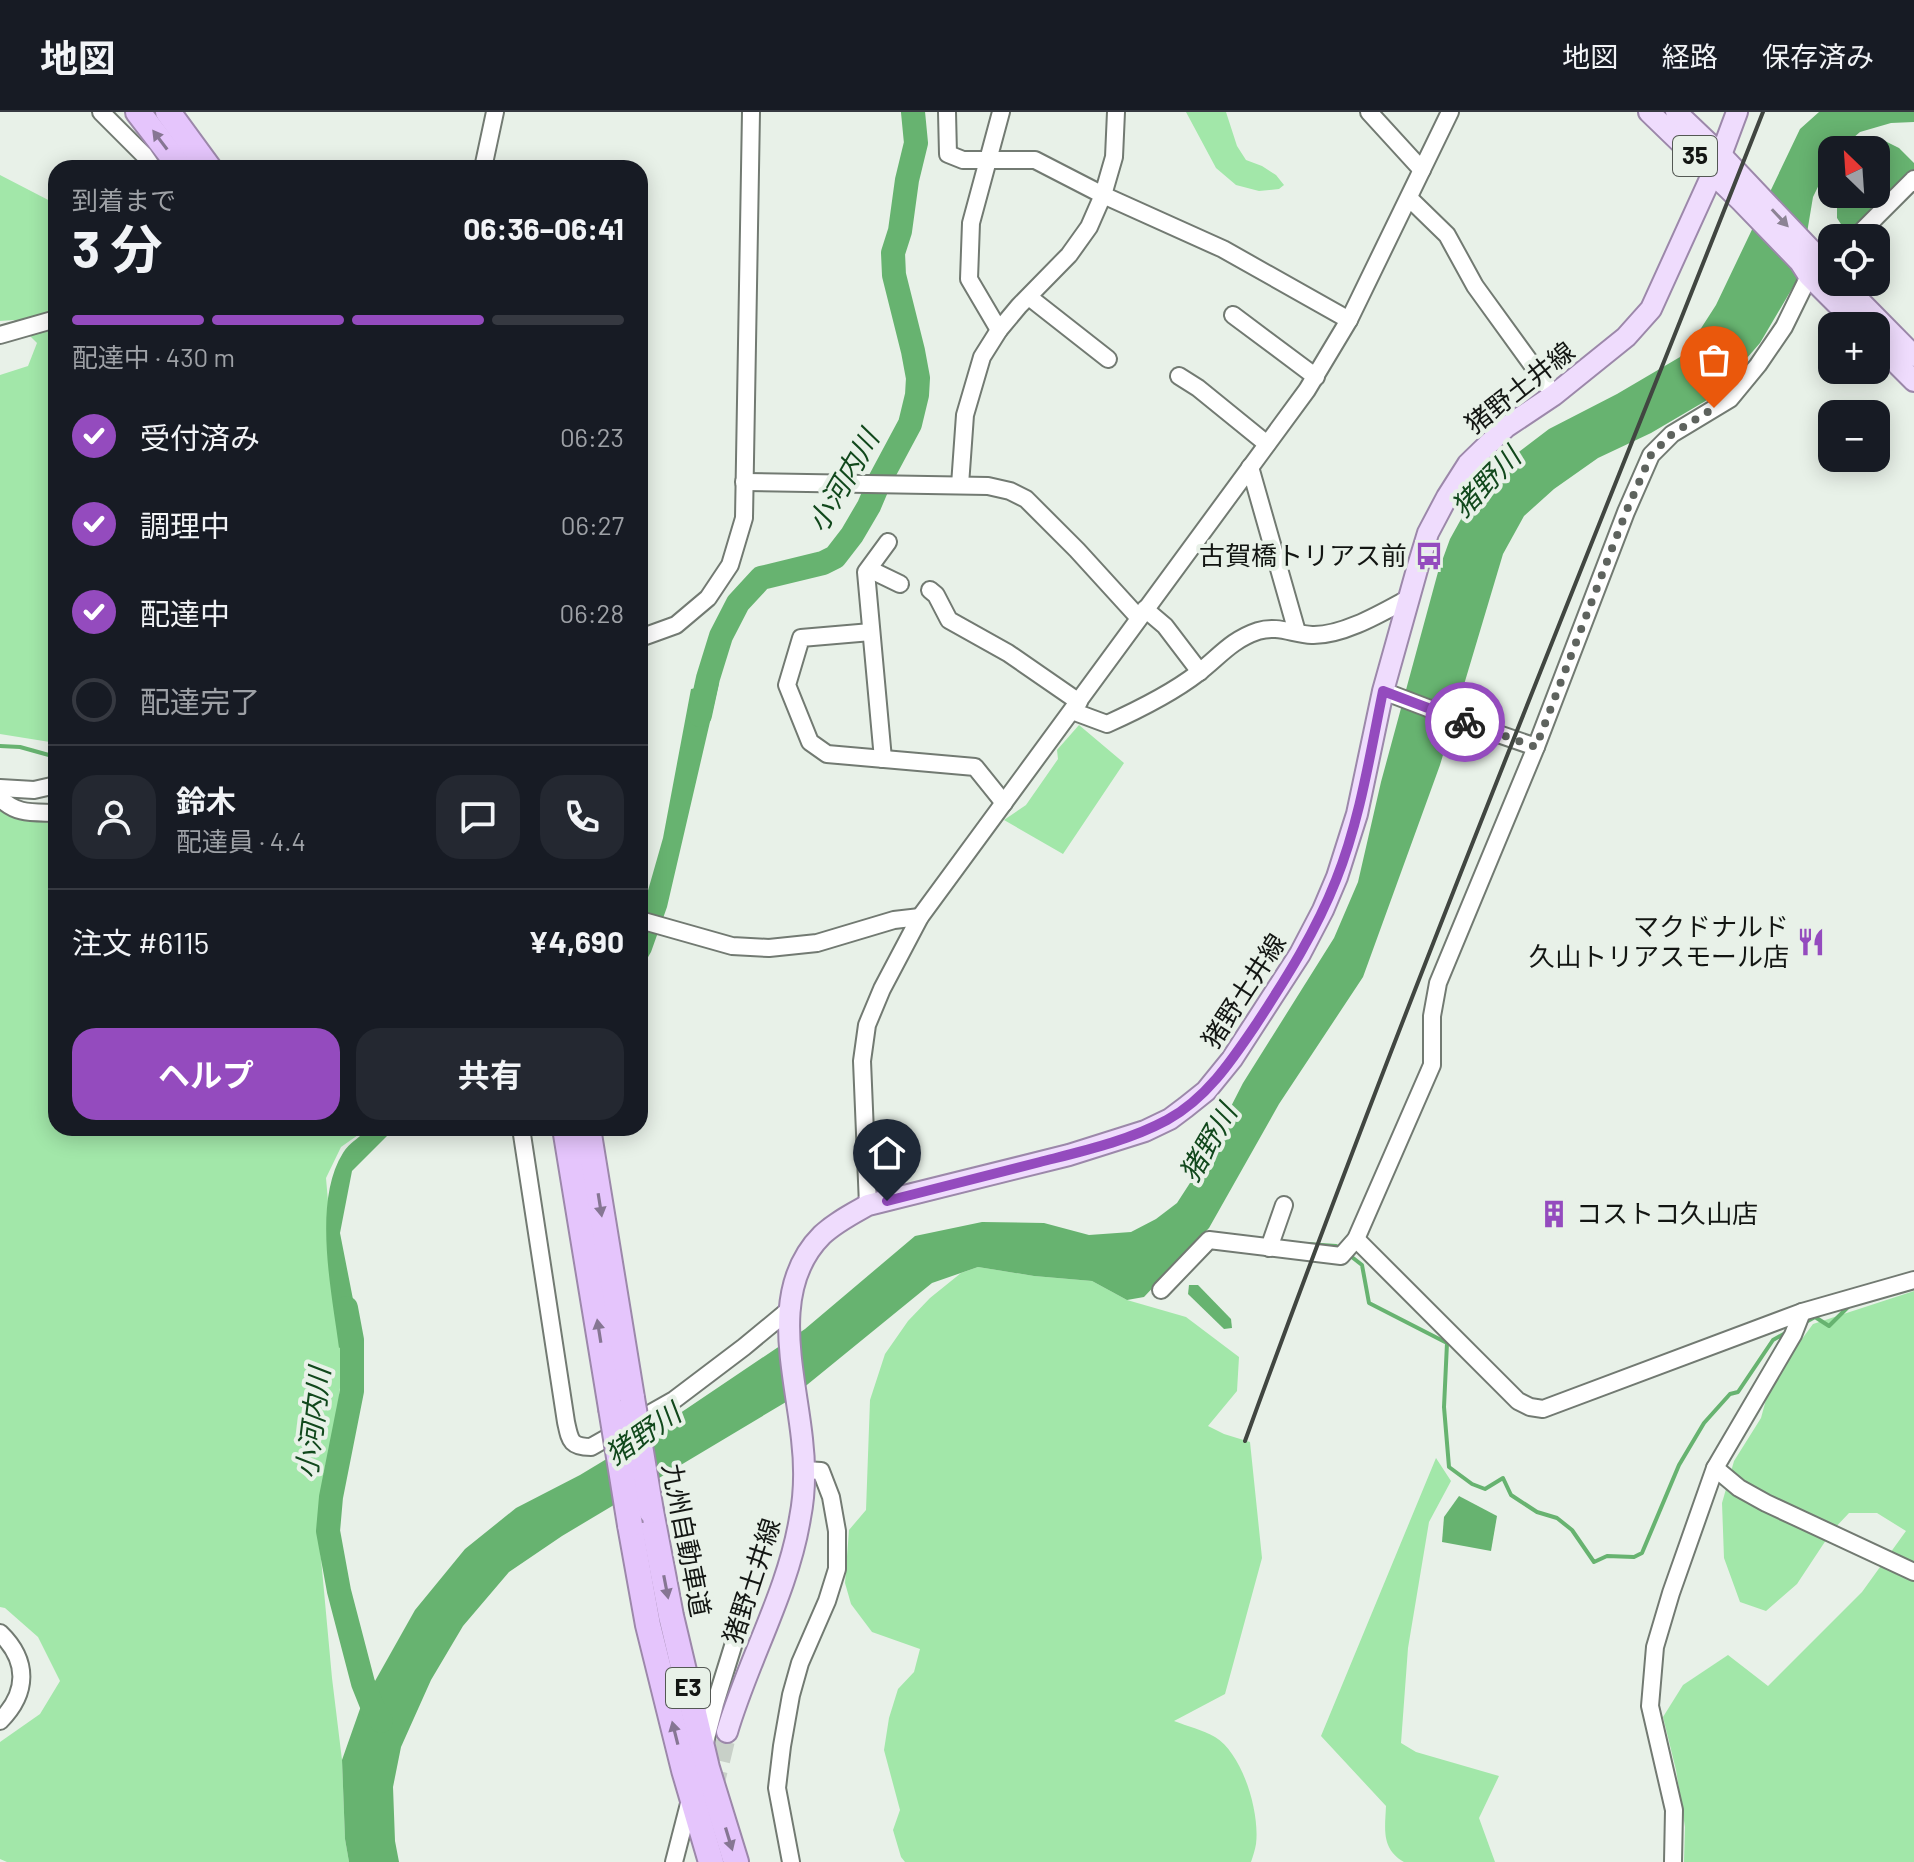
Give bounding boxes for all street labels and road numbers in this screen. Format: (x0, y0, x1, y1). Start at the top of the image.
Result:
road number: 35 (1673, 136, 1717, 176)
street label: 猪野土井線 (1458, 335, 1580, 439)
street label: 猪野土井線 (1194, 927, 1291, 1053)
street label: 九州自動車道 (657, 1460, 718, 1619)
street label: 猪野土井線 (716, 1514, 785, 1647)
road number: E3 (666, 1668, 710, 1708)

